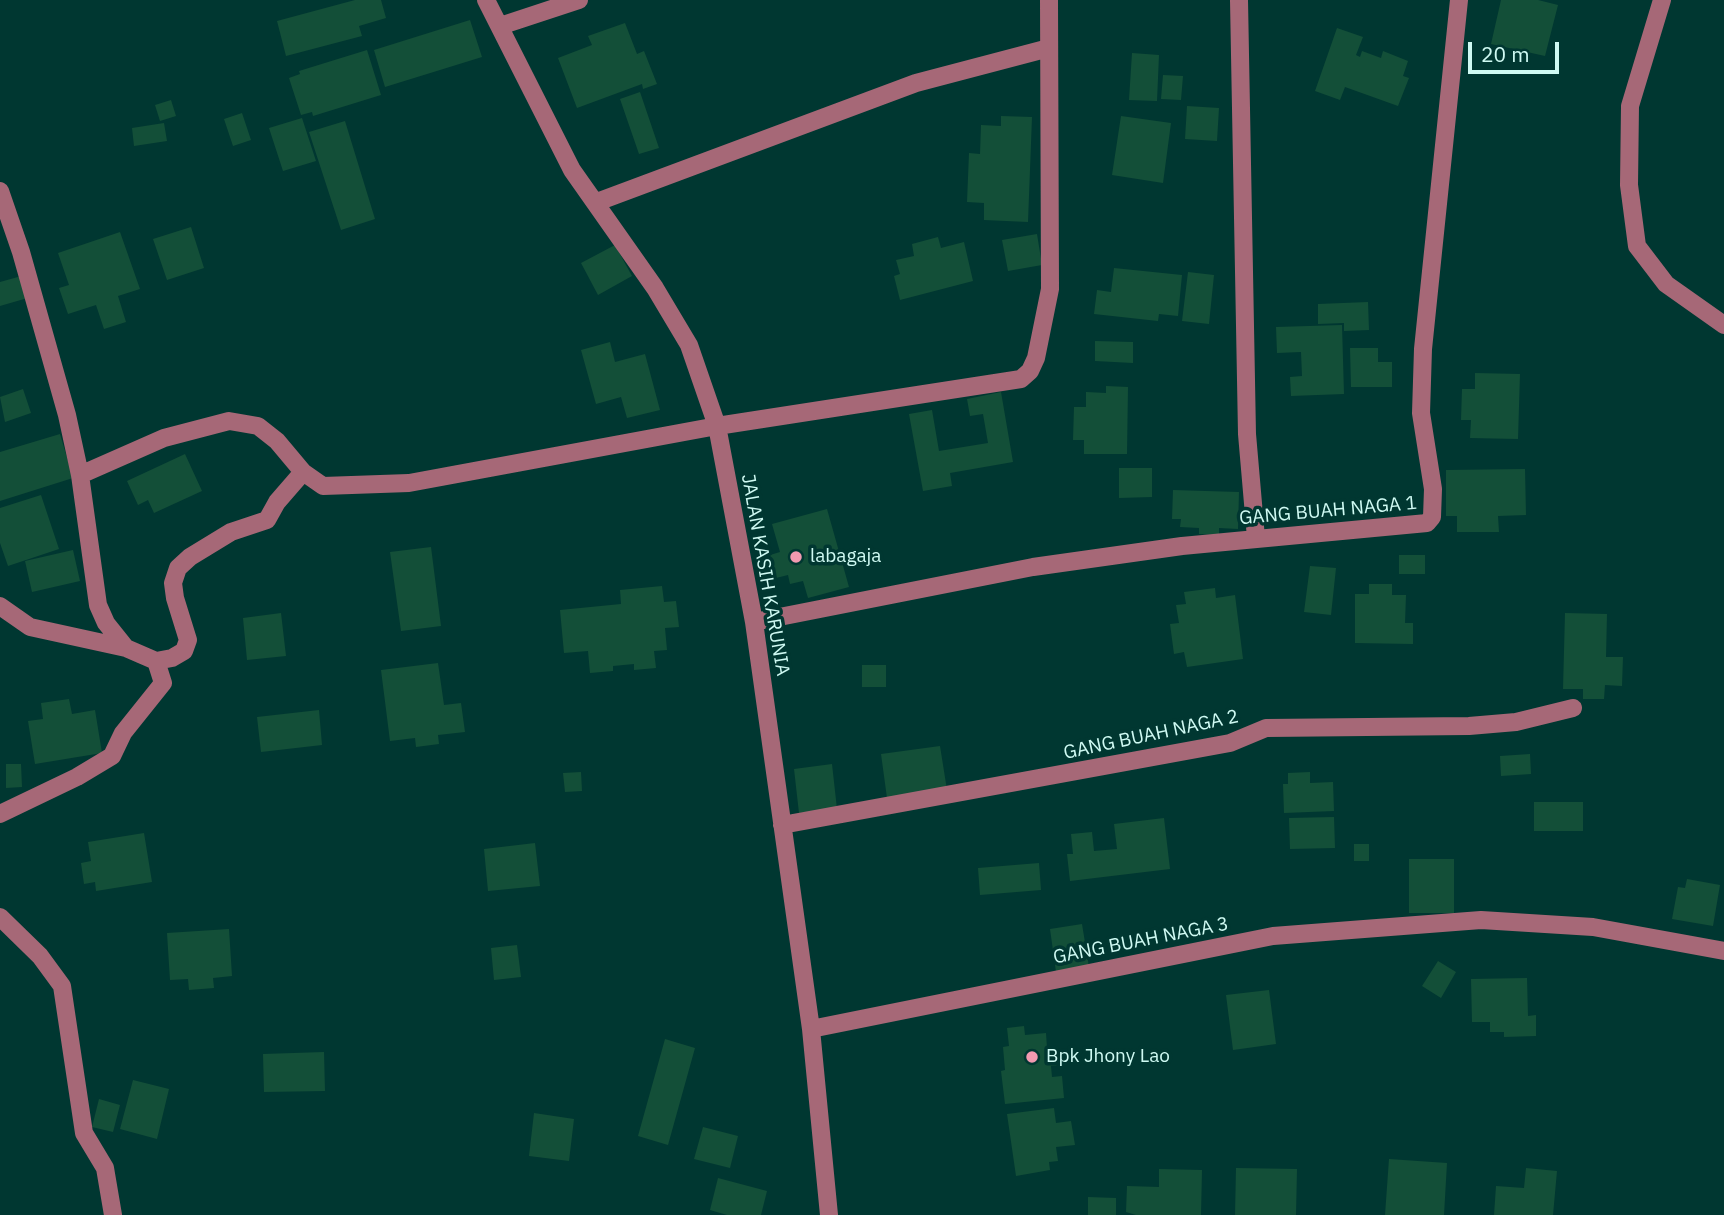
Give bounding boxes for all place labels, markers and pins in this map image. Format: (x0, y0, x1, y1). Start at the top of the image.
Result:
place label: labagaja (810, 546, 881, 568)
marker: labagaja (788, 549, 804, 565)
place label: Bpk Jhony Lao (1046, 1046, 1170, 1068)
marker: Bpk Jhony Lao (1024, 1049, 1040, 1065)

